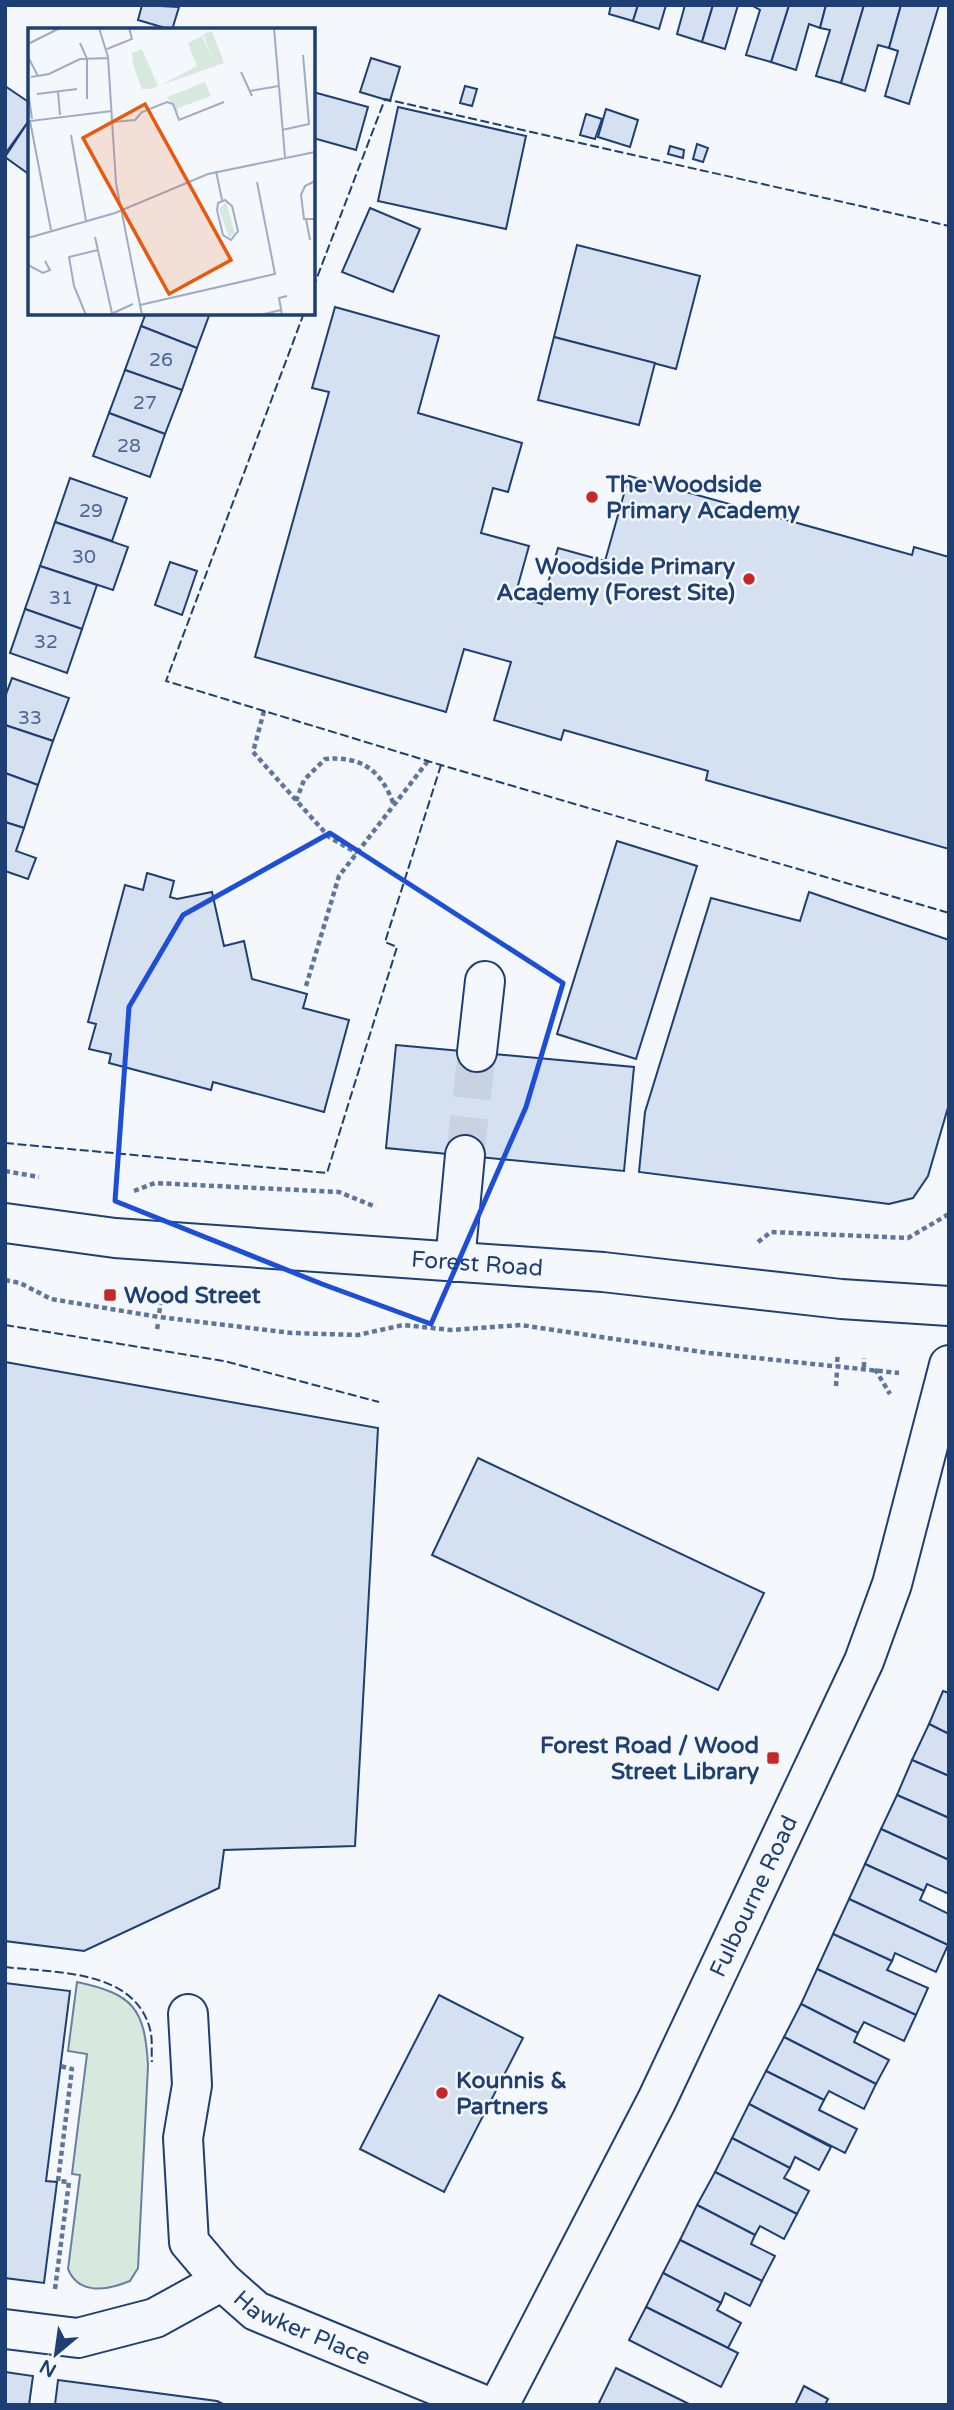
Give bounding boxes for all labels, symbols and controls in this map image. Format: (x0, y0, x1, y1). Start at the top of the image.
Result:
inset map (28, 28, 315, 315)
house number: 26 (149, 349, 173, 371)
house number: 27 (133, 392, 157, 414)
house number: 28 (117, 435, 141, 457)
place label: The Woodside Primary Academy (605, 471, 800, 525)
marker: The Woodside Primary Academy (584, 489, 600, 505)
house number: 29 (79, 500, 103, 522)
house number: 30 (72, 546, 96, 568)
place label: Woodside Primary Academy (Forest Site) (496, 553, 736, 607)
marker: Woodside Primary Academy (Forest Site) (741, 571, 757, 587)
house number: 31 (49, 587, 73, 609)
house number: 32 (34, 631, 58, 653)
house number: 33 (18, 707, 42, 729)
street label: Forest Road (410, 1246, 544, 1283)
place label: Wood Street (124, 1282, 261, 1310)
marker: Wood Street (102, 1287, 118, 1303)
place label: Forest Road / Wood Street Library (540, 1732, 760, 1786)
marker: Forest Road / Wood Street Library (765, 1750, 781, 1766)
street label: Fulbourne Road (704, 1811, 804, 1982)
place label: Kounnis & Partners (456, 2067, 567, 2121)
marker: Kounnis & Partners (434, 2085, 450, 2101)
street label: Hawker Place (227, 2285, 375, 2372)
north arrow (21, 2319, 91, 2389)
text: N (36, 2355, 60, 2381)

